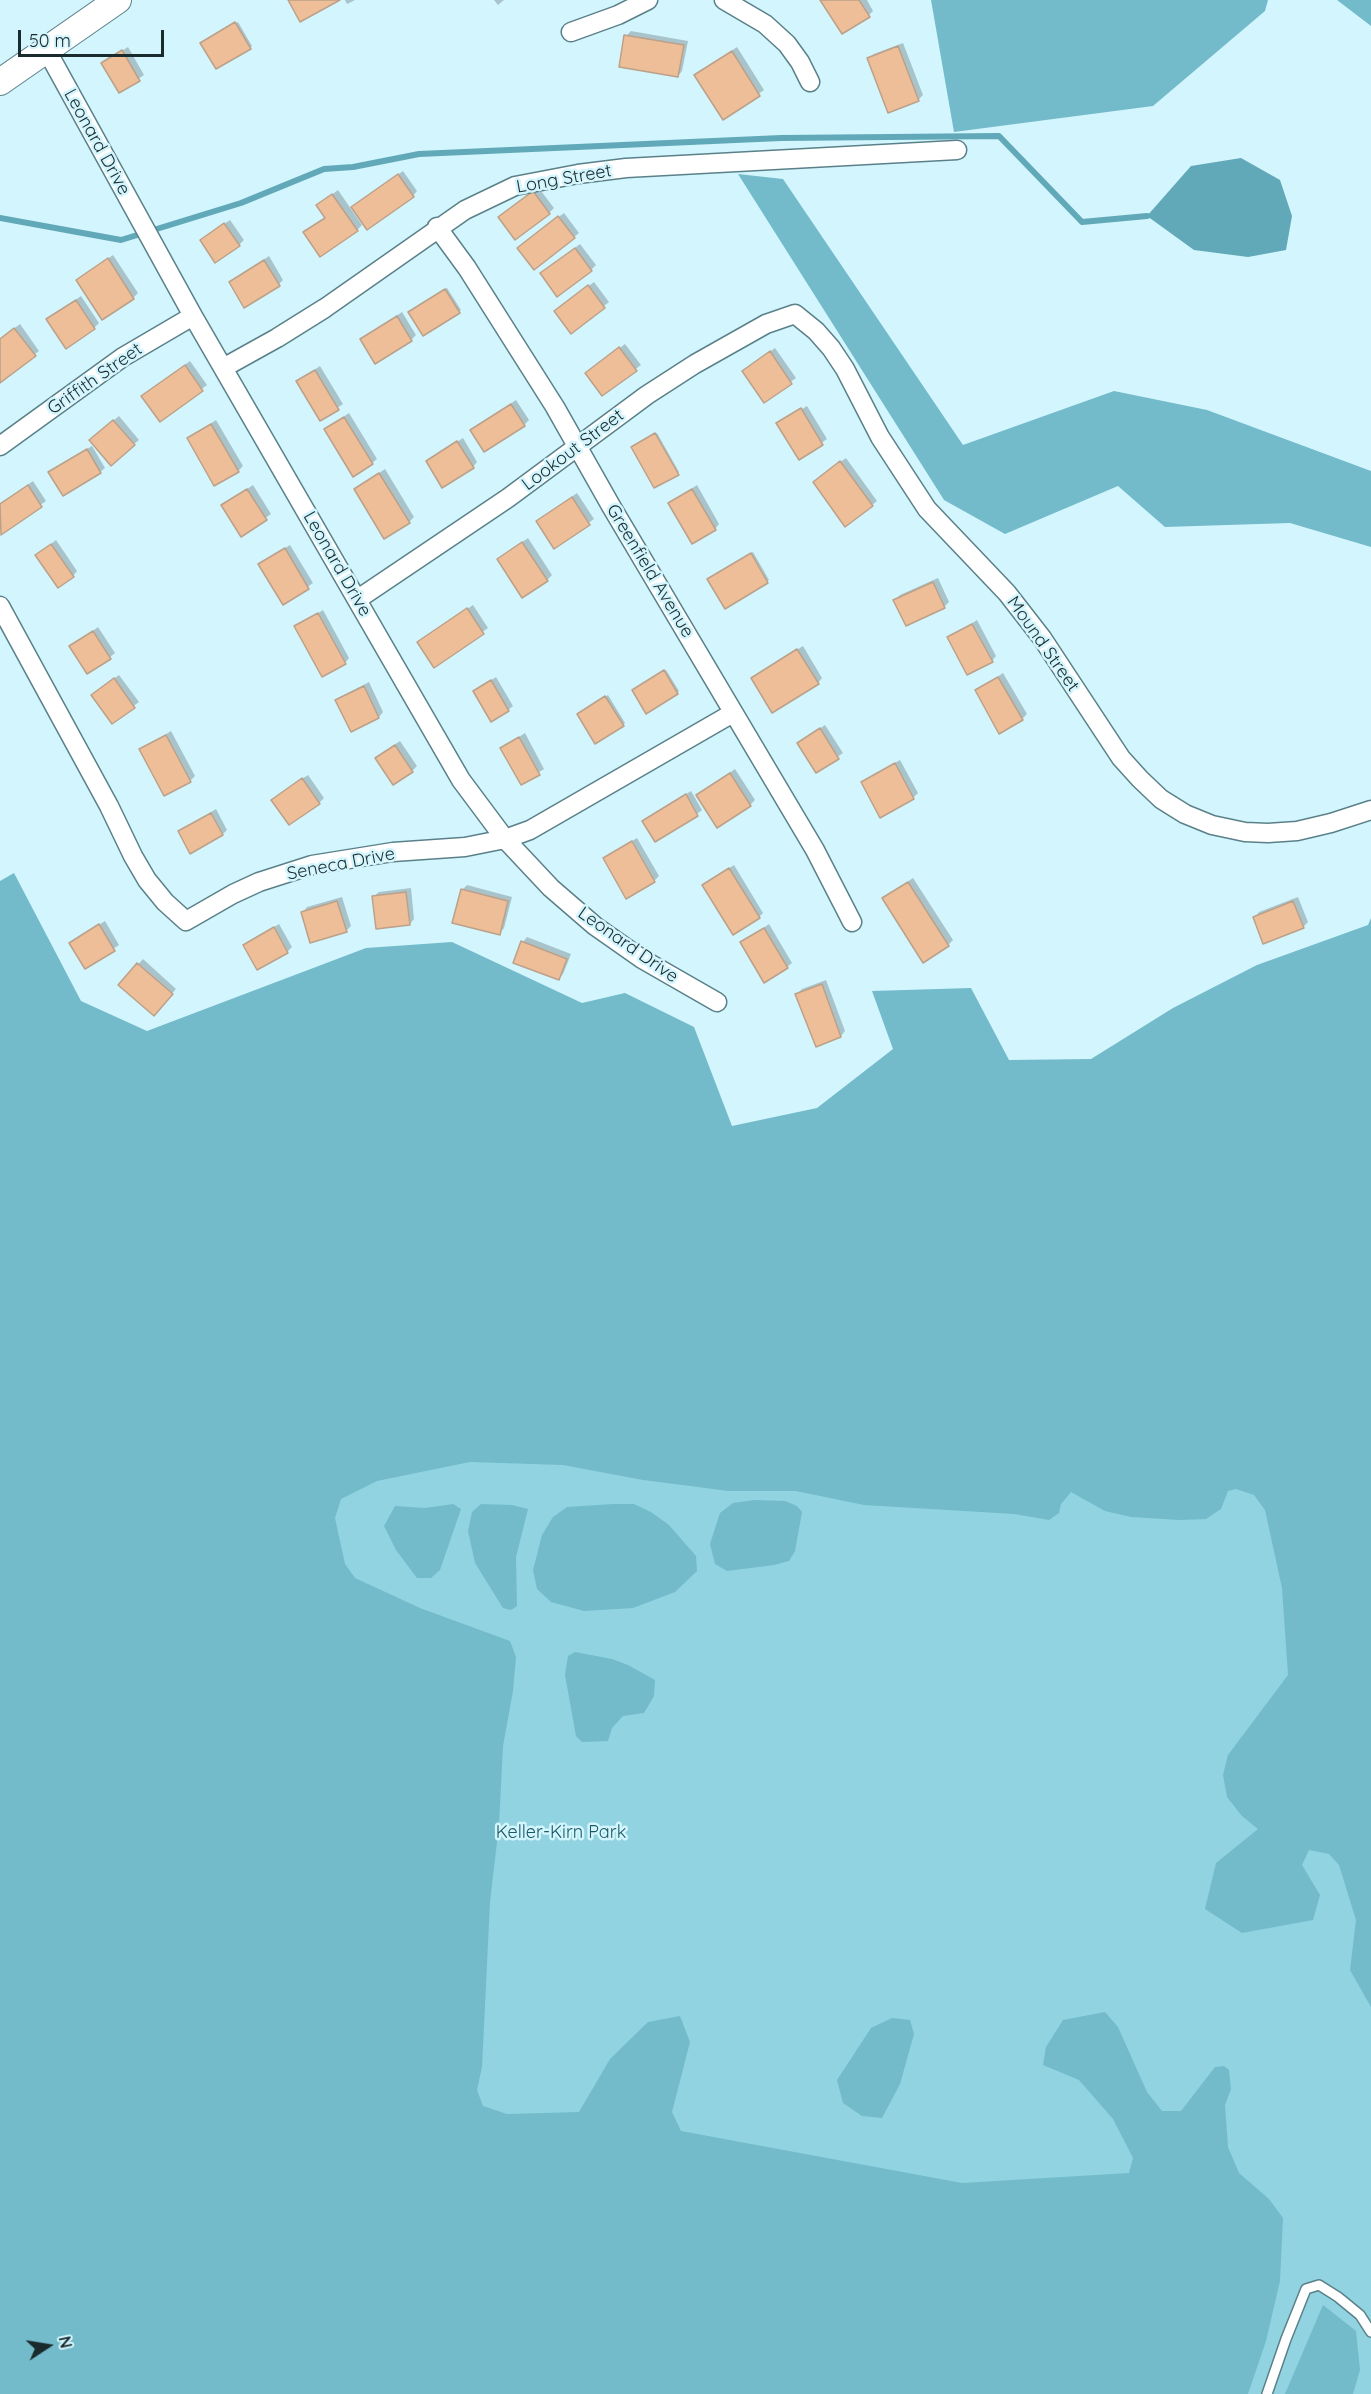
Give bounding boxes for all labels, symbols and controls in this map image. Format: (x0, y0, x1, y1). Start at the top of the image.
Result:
scale bar (21, 18, 166, 56)
text: 50 m (29, 29, 71, 52)
street label: Leonard Drive (59, 85, 135, 199)
street label: Long Street (515, 160, 613, 198)
street label: Griffith Street (44, 338, 146, 420)
street label: Lookout Street (518, 405, 628, 495)
street label: Greenfield Avenue (602, 500, 698, 642)
street label: Leonard Drive (298, 508, 376, 620)
street label: Mound Street (1002, 592, 1084, 696)
street label: Seneca Drive (285, 843, 397, 885)
street label: Leonard Drive (574, 902, 682, 988)
park label: Keller-Kirn Park (496, 1822, 626, 1844)
north arrow (18, 2316, 78, 2376)
text: N (55, 2334, 77, 2350)

